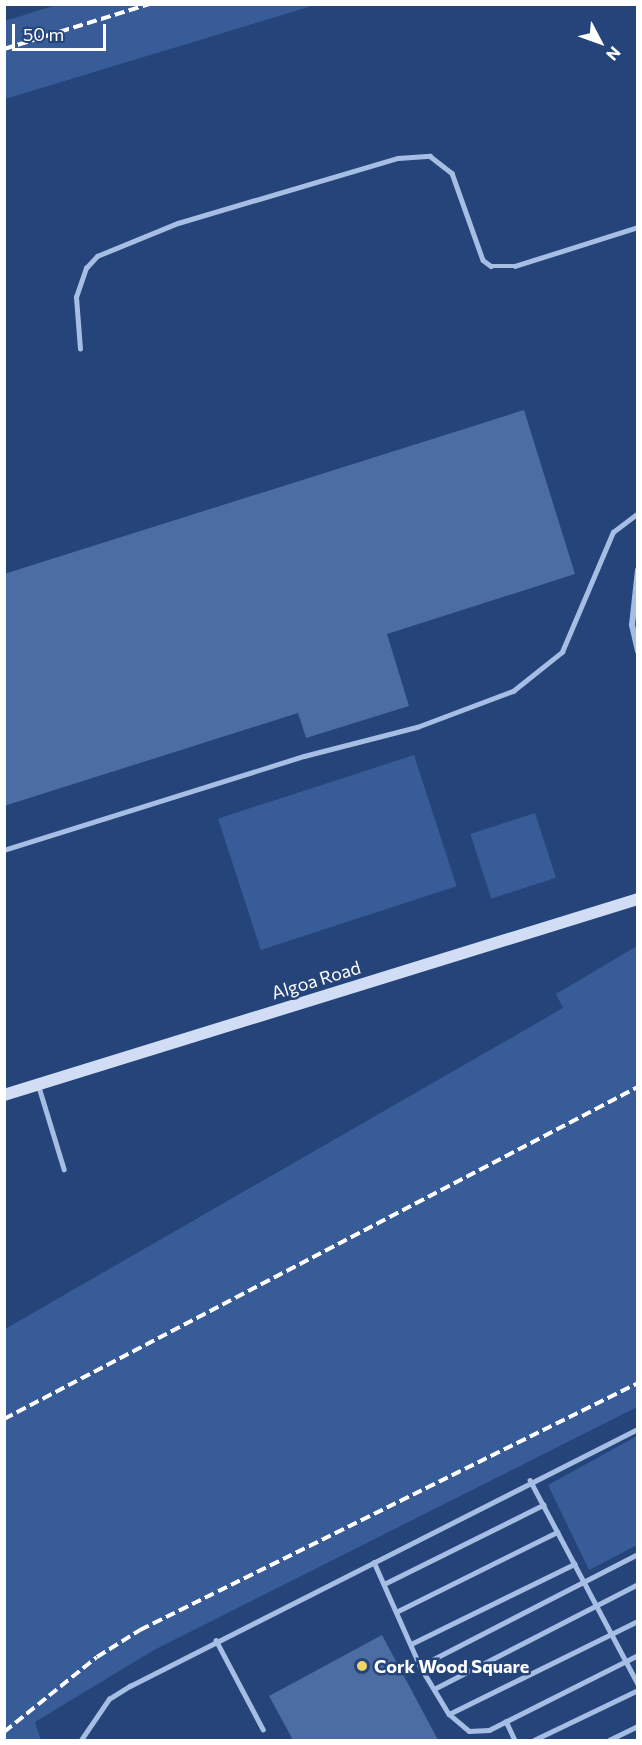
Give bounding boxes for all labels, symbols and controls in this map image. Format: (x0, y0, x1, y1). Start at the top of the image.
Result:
scale bar (15, 12, 110, 50)
north arrow (570, 12, 630, 72)
text: 50 m (23, 23, 64, 45)
text: N (603, 43, 625, 65)
street label: Algoa Road (269, 956, 363, 1004)
place label: Cork Wood Square (374, 1655, 529, 1677)
marker: Cork Wood Square (355, 1659, 369, 1673)

